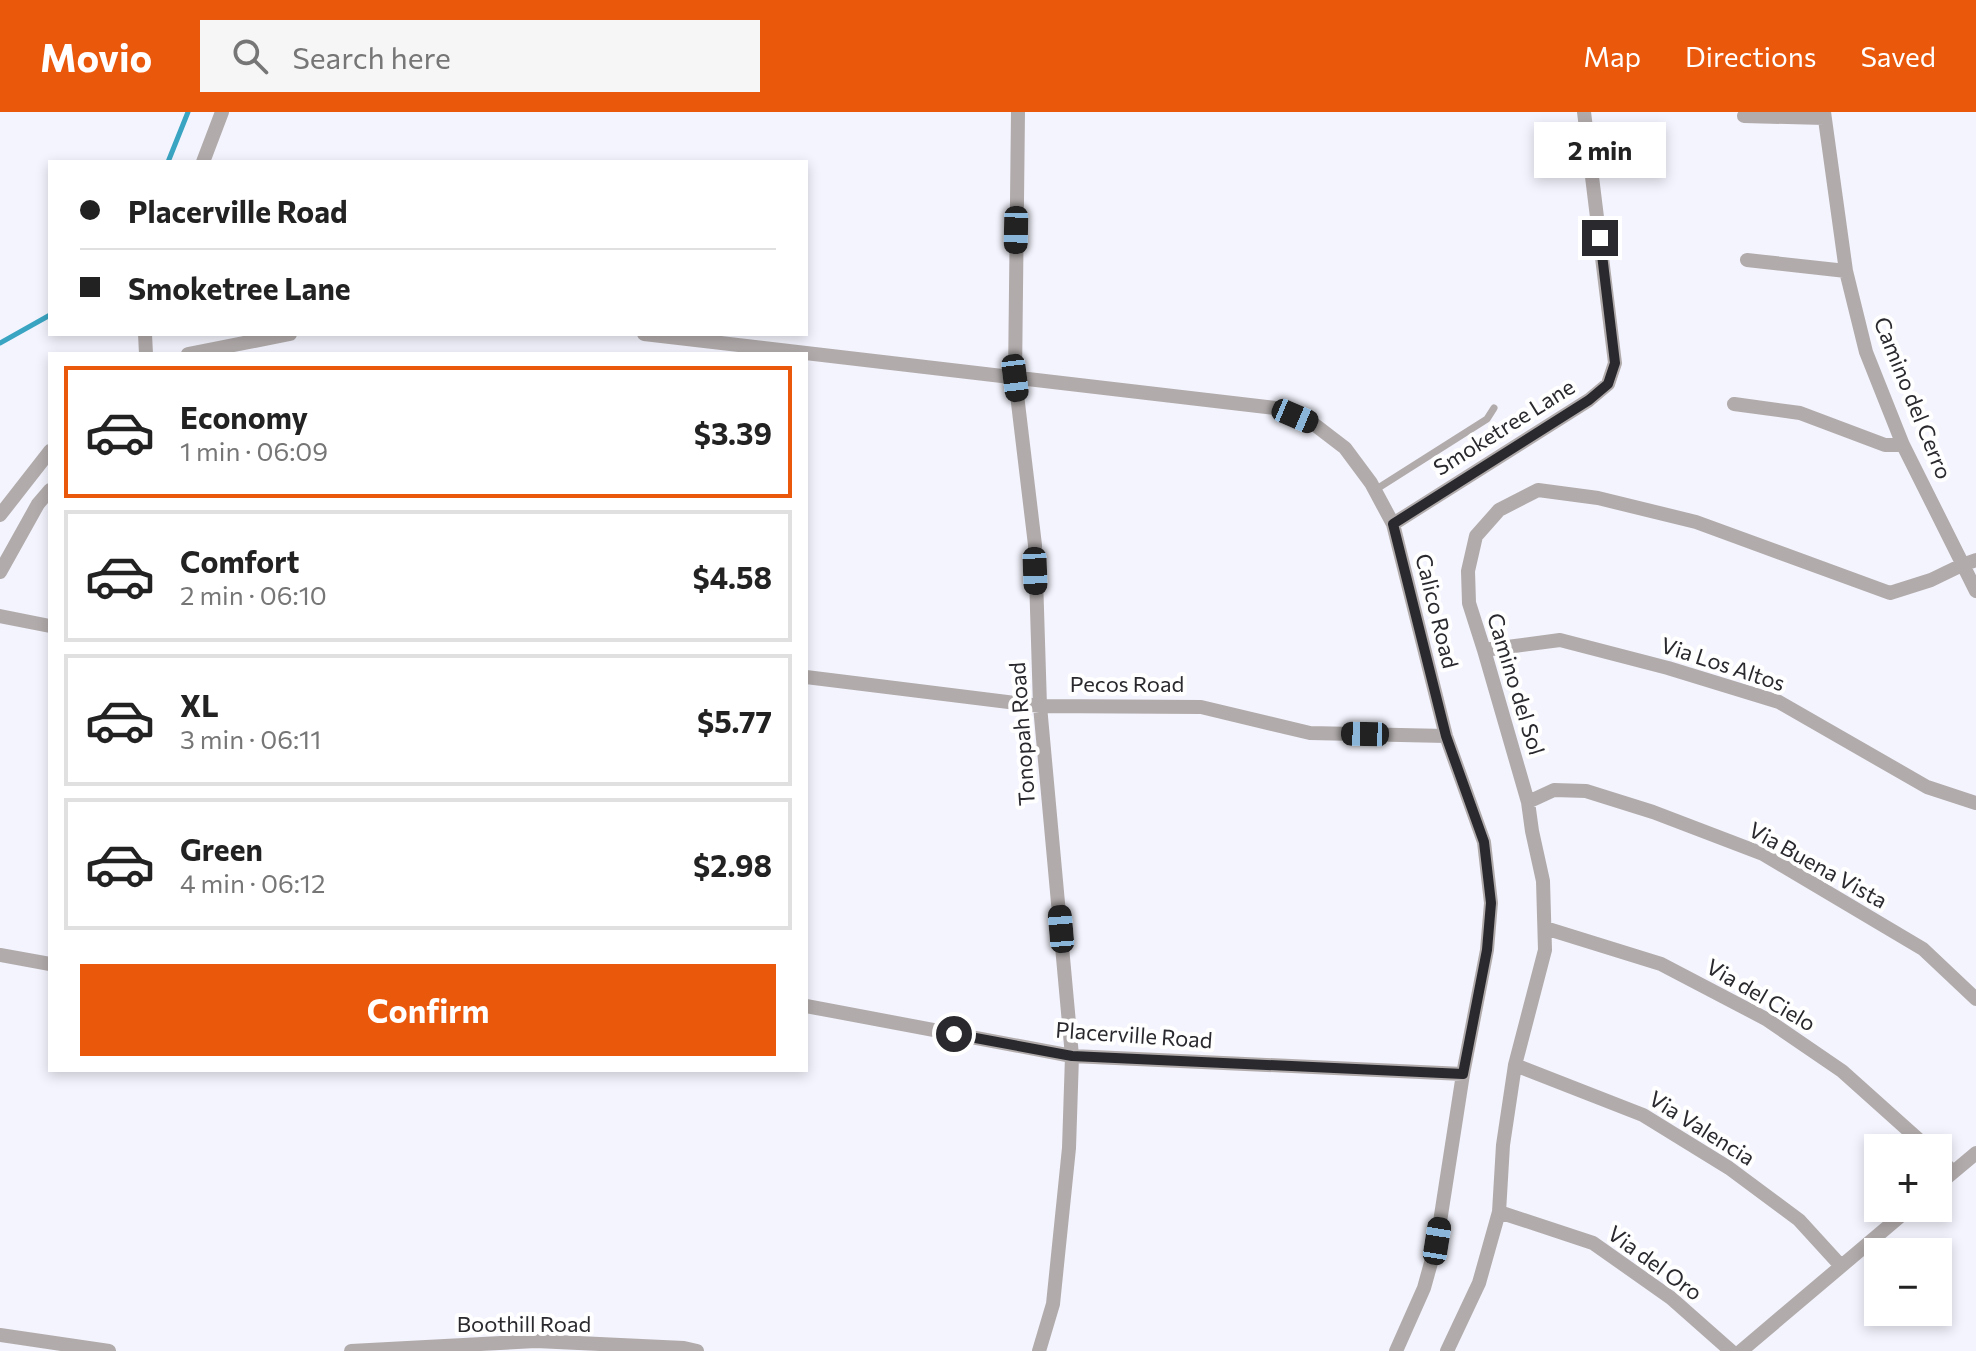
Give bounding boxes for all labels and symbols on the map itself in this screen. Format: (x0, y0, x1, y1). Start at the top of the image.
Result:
callout: 2 min (1534, 122, 1666, 178)
car (1004, 206, 1028, 254)
route end (1582, 220, 1618, 256)
street label: Camino del Cerro (1869, 313, 1958, 483)
car (1000, 353, 1030, 403)
street label: Smoketree Lane (1428, 372, 1579, 481)
car (1268, 396, 1322, 436)
car (1022, 547, 1048, 595)
street label: Calico Road (1410, 551, 1465, 671)
street label: Camino del Sol (1482, 610, 1551, 758)
street label: Via Los Altos (1658, 631, 1789, 696)
street label: Tonopah Road (1003, 661, 1040, 807)
street label: Pecos Road (1070, 670, 1184, 697)
car (1341, 722, 1389, 746)
street label: Via Buena Vista (1744, 815, 1892, 914)
car (1047, 904, 1075, 954)
street label: Via del Cielo (1702, 952, 1821, 1037)
route start (936, 1016, 972, 1052)
street label: Placerville Road (1055, 1016, 1214, 1053)
street label: Via Valencia (1644, 1084, 1760, 1171)
car (1421, 1215, 1453, 1267)
street label: Via del Oro (1603, 1219, 1708, 1306)
street label: Boothill Road (457, 1310, 591, 1337)

